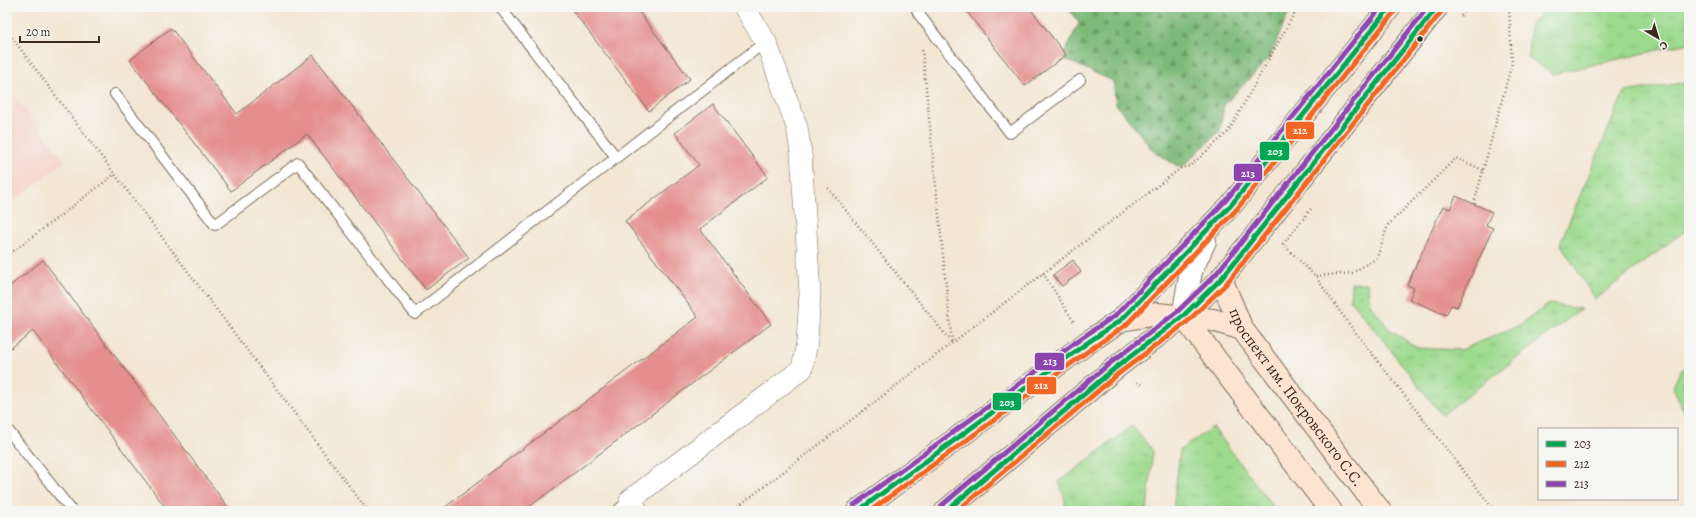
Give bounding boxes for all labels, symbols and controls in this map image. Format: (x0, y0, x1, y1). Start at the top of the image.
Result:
scale bar (20, 18, 99, 44)
north arrow (1638, 18, 1678, 58)
text: 20 m (26, 24, 50, 40)
unlabelled marker (1415, 34, 1425, 44)
text: С (1656, 37, 1671, 54)
line badge: 212 (1285, 121, 1315, 140)
text: 212 (1293, 123, 1308, 138)
line badge: 203 (1259, 141, 1290, 161)
text: 203 (1267, 144, 1283, 159)
line badge: 213 (1233, 163, 1263, 182)
text: 213 (1241, 166, 1255, 181)
street label: проспект им. Покровского С.С. (1223, 305, 1369, 491)
line badge: 213 (1034, 352, 1065, 371)
text: 213 (1043, 354, 1057, 369)
line badge: 212 (1026, 376, 1057, 395)
text: 212 (1034, 378, 1049, 393)
line badge: 203 (992, 392, 1022, 411)
text: 203 (999, 395, 1015, 410)
legend (1538, 428, 1678, 500)
text: 203 (1574, 436, 1591, 452)
text: 212 (1574, 456, 1590, 472)
text: 213 (1574, 476, 1589, 492)

